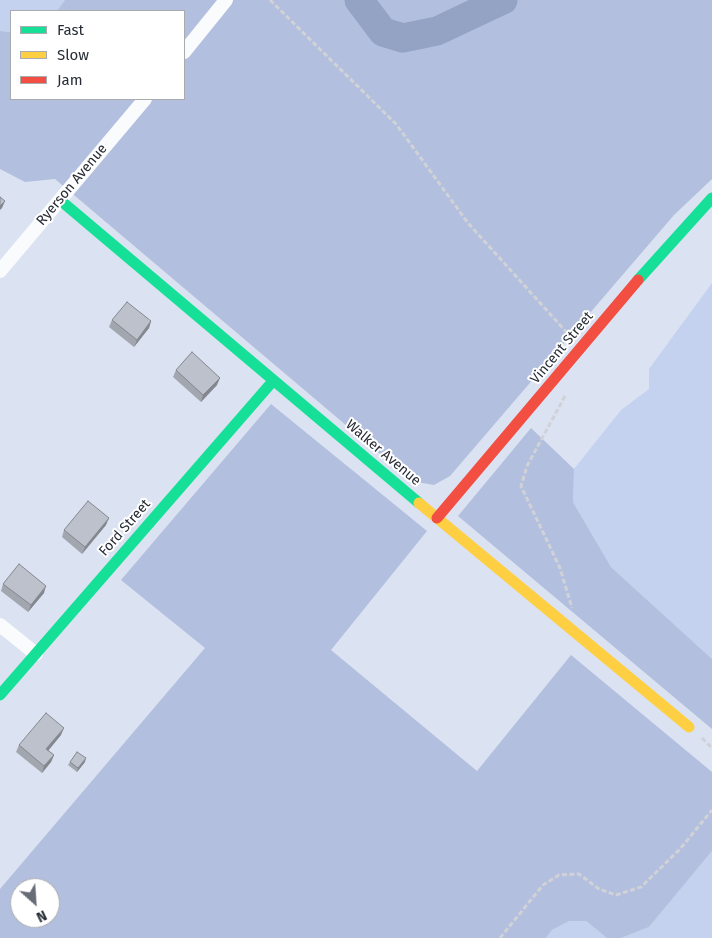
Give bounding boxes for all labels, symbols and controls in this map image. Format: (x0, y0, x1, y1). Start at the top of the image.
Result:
legend (10, 10, 185, 100)
text: Fast (57, 21, 84, 39)
text: Slow (57, 46, 89, 64)
text: Jam (57, 71, 83, 89)
street label: Ryerson Avenue (33, 141, 111, 229)
street label: Vincent Street (527, 309, 597, 387)
street label: Walker Avenue (342, 417, 424, 489)
street label: Ford Street (96, 496, 154, 560)
north arrow (10, 878, 60, 928)
text: N (33, 906, 49, 926)

